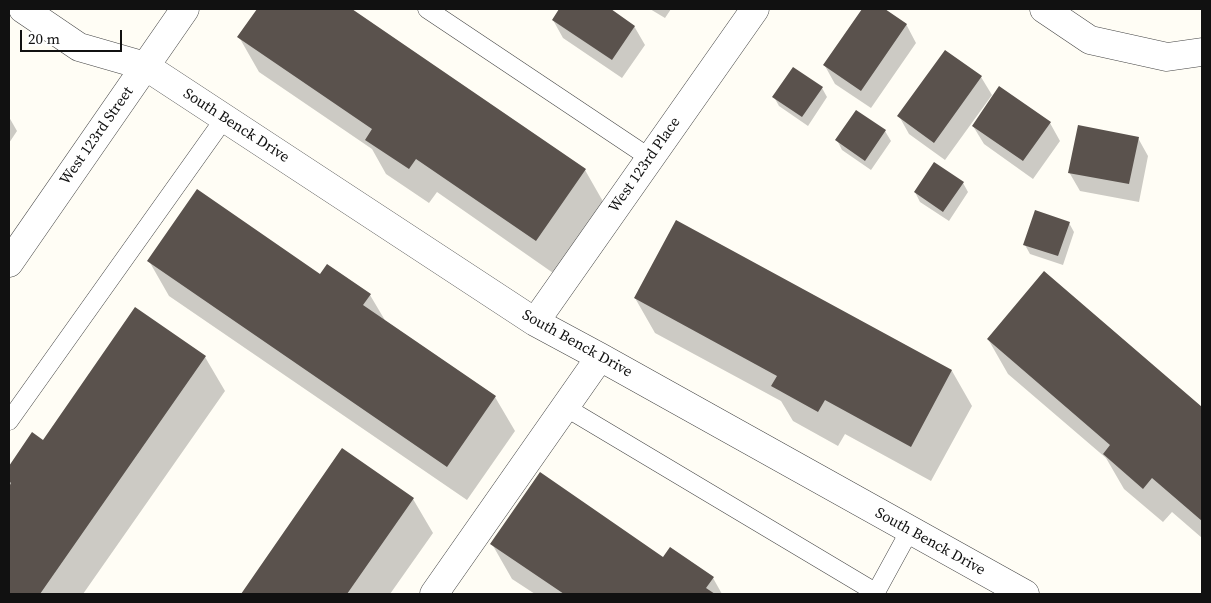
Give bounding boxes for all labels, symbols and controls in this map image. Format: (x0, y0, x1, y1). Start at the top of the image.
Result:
scale bar (22, 20, 125, 52)
text: 20 m (28, 28, 60, 49)
street label: West 123rd Street (57, 84, 137, 188)
street label: South Benck Drive (179, 85, 293, 167)
street label: West 123rd Place (605, 114, 685, 216)
street label: South Benck Drive (519, 306, 635, 382)
street label: South Benck Drive (872, 504, 988, 580)

